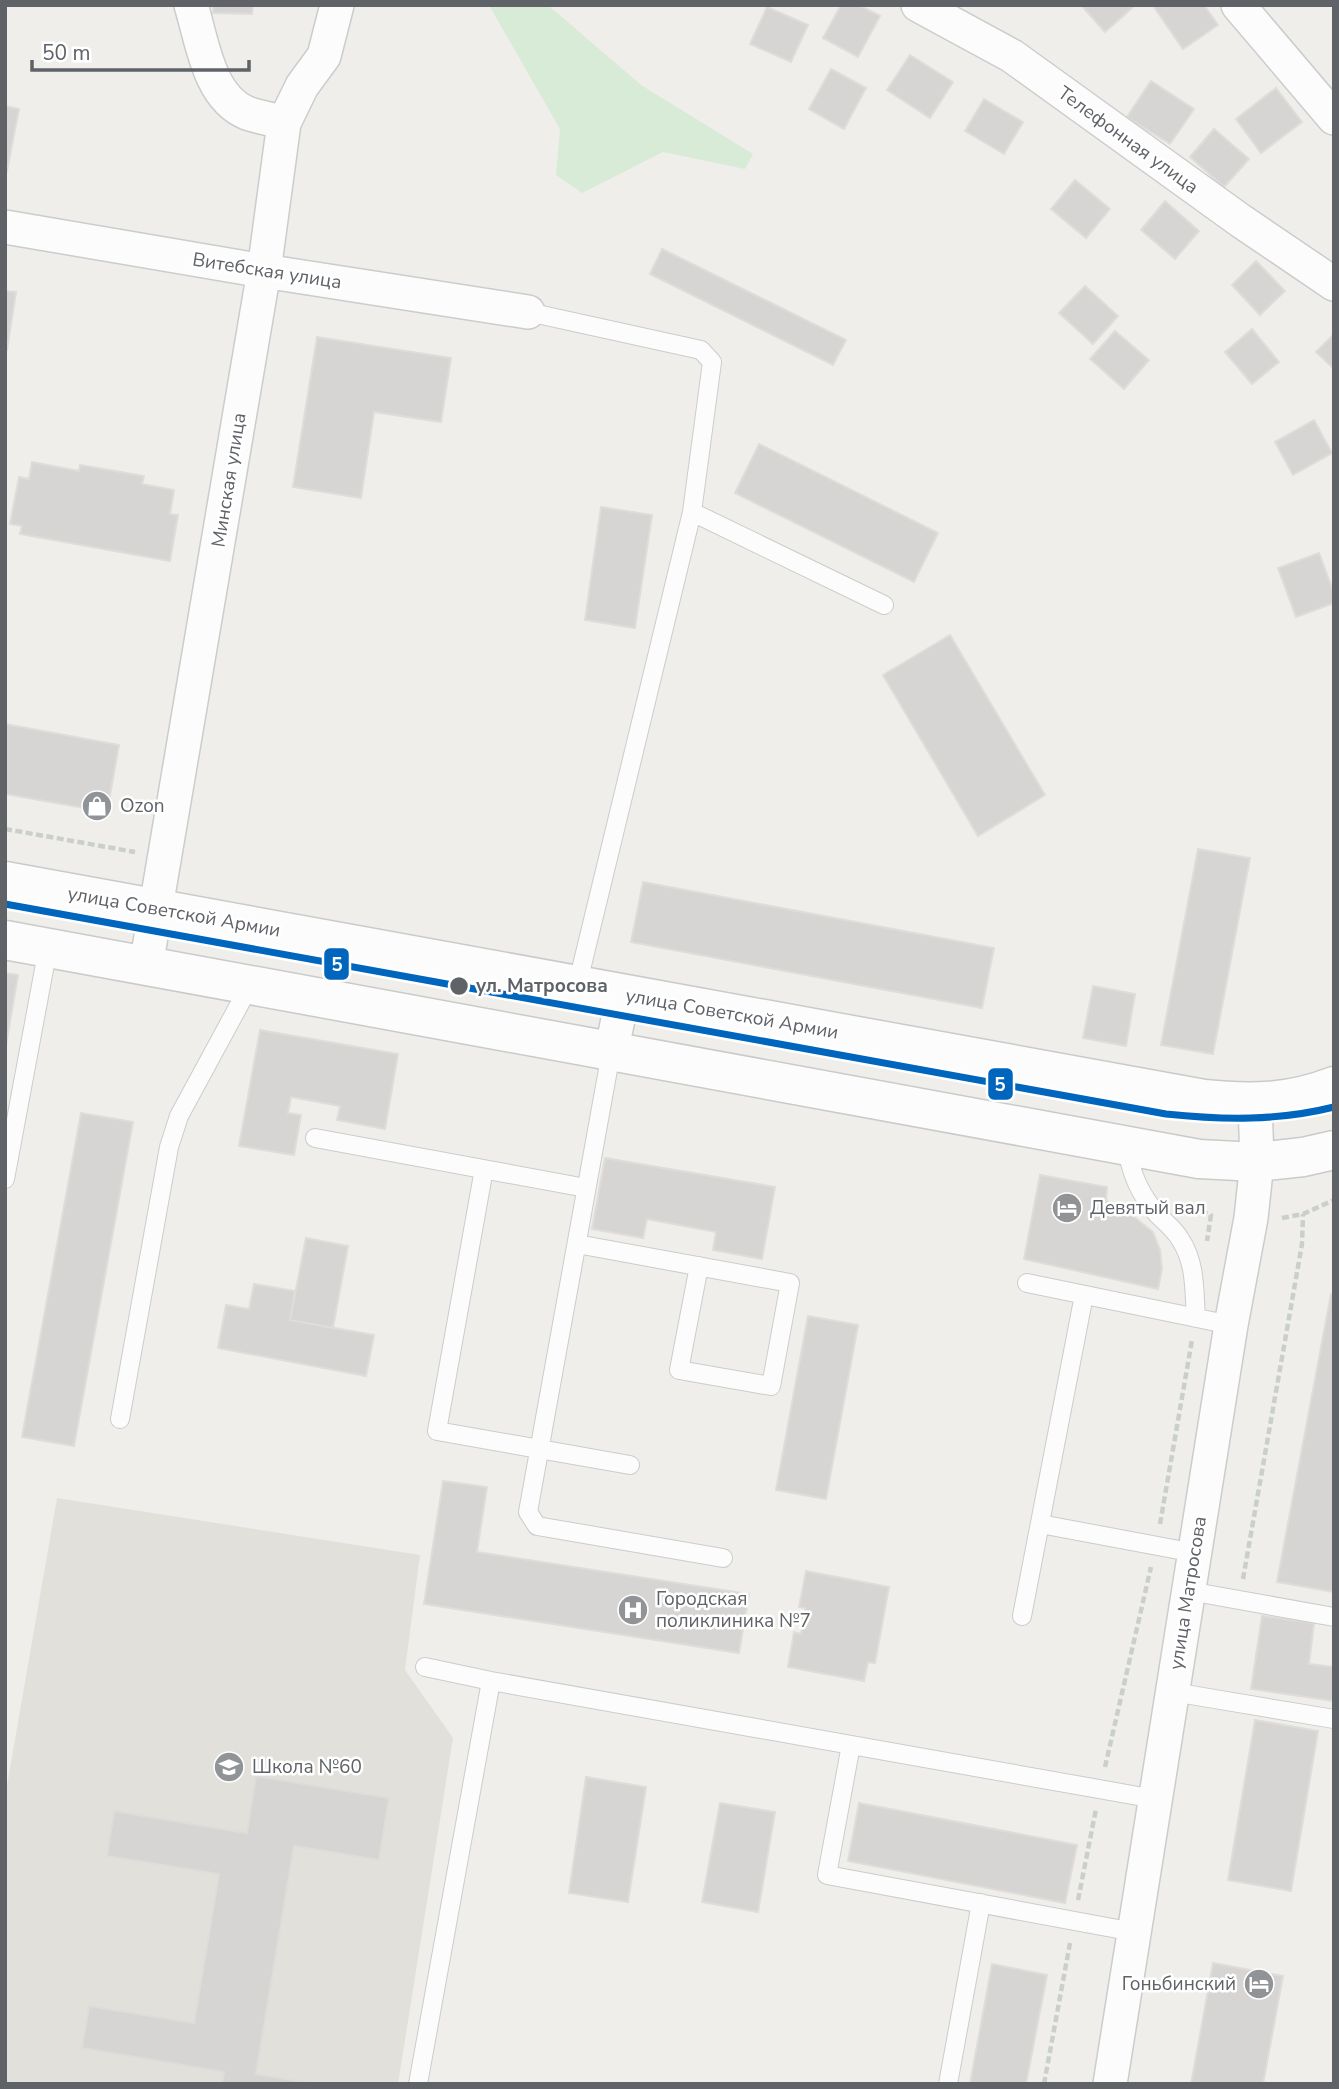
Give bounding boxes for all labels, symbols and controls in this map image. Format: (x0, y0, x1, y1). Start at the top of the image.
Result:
scale bar (32, 28, 248, 72)
text: 50 m (42, 39, 91, 67)
street label: Телефонная улица (1052, 80, 1204, 200)
street label: Витебская улица (191, 246, 343, 296)
street label: Минская улица (206, 411, 252, 549)
shop icon: Ozon (80, 789, 114, 823)
place label: Ozon (120, 793, 165, 819)
street label: улица Советской Армии (65, 880, 283, 944)
line badge: 5 (323, 947, 350, 981)
text: 5 (331, 952, 343, 978)
place label: ул. Матросова (476, 973, 608, 999)
marker: ул. Матросова (448, 975, 470, 997)
street label: улица Советской Армии (623, 982, 841, 1046)
line badge: 5 (987, 1067, 1014, 1101)
text: 5 (994, 1072, 1006, 1098)
hotel icon: Девятый вал (1050, 1191, 1084, 1225)
place label: Девятый вал (1090, 1195, 1206, 1221)
street label: улица Матросова (1163, 1514, 1213, 1672)
place label: Городская поликлиника №7 (656, 1586, 811, 1634)
hospital icon: Городская поликлиника №7 (616, 1593, 650, 1627)
school or university icon: Школа №60 (212, 1750, 246, 1784)
place label: Школа №60 (252, 1754, 362, 1780)
hotel icon: Гоньбинский (1242, 1967, 1276, 2001)
place label: Гоньбинский (1122, 1971, 1236, 1997)

